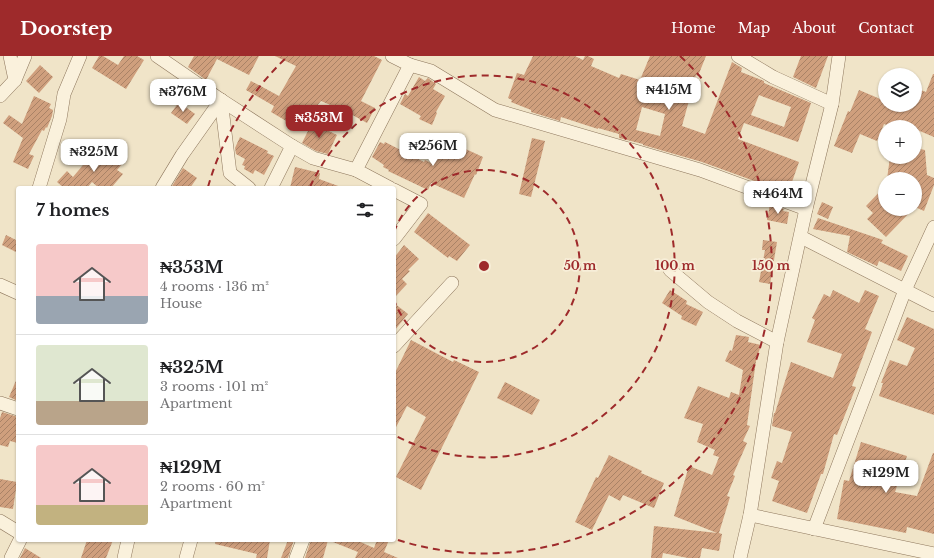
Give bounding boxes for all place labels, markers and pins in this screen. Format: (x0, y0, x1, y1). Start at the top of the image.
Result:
pin: ₦415M (641, 77, 697, 111)
pin: ₦376M (155, 79, 211, 113)
pin: ₦353M (291, 105, 347, 139)
pin: ₦256M (405, 133, 461, 167)
pin: ₦325M (66, 139, 122, 173)
pin: ₦464M (750, 181, 806, 215)
centre of rings (477, 259, 491, 273)
pin: ₦129M (858, 460, 914, 494)

